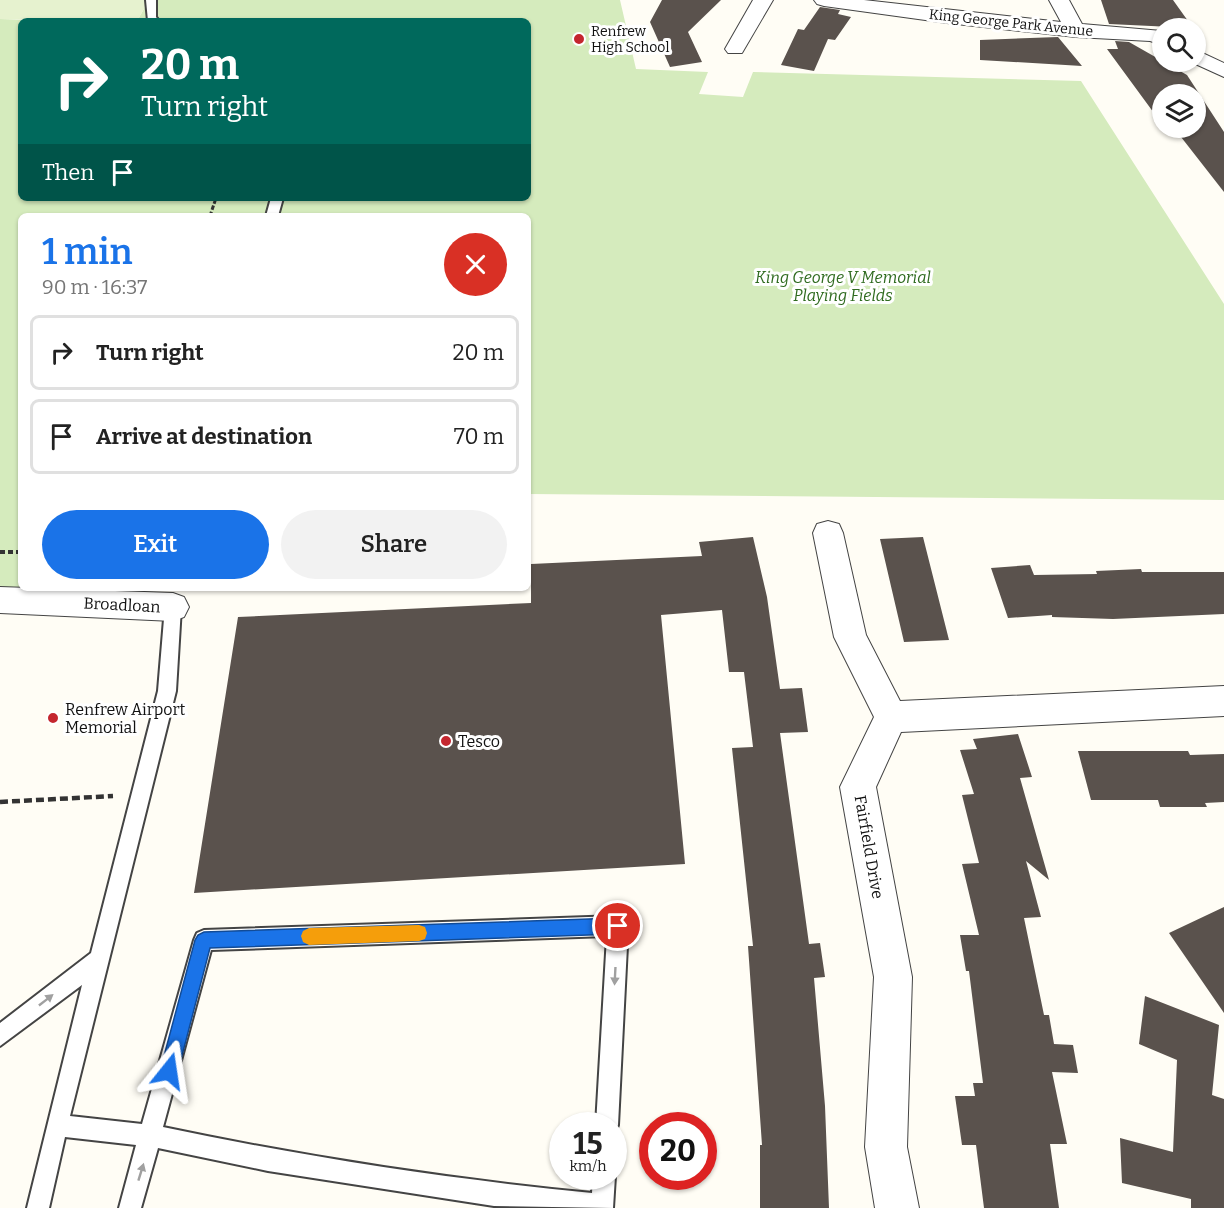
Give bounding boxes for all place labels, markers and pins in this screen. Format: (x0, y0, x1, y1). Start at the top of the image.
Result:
place label: Renfrew High School (591, 23, 669, 56)
marker: Renfrew High School (572, 32, 586, 46)
place label: Renfrew Airport Memorial (65, 700, 185, 737)
marker: Renfrew Airport Memorial (46, 711, 60, 725)
place label: Tesco (458, 732, 500, 751)
marker: Tesco (439, 734, 453, 748)
pin (592, 900, 643, 951)

